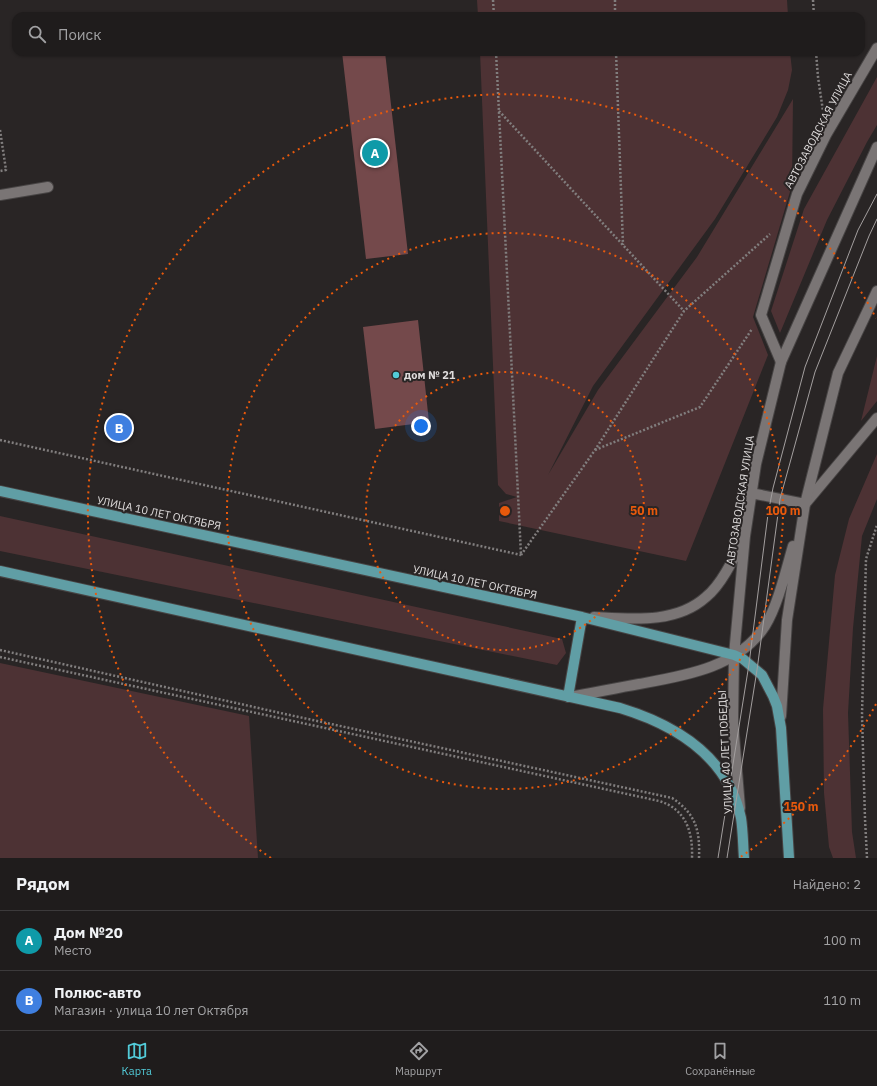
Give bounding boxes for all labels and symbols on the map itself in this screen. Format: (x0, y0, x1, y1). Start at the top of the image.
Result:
street label: АВТОЗАВОДСКАЯ УЛИЦА (781, 69, 855, 191)
pin: A (362, 138, 388, 168)
place label: дом № 21 (404, 368, 456, 382)
marker: дом № 21 (391, 370, 401, 380)
pin: B (106, 413, 132, 443)
your location (411, 416, 431, 436)
street label: АВТОЗАВОДСКАЯ УЛИЦА (723, 434, 757, 566)
street label: УЛИЦА 10 ЛЕТ ОКТЯБРЯ (96, 493, 222, 533)
text: 50 m (630, 503, 658, 518)
text: 100 m (765, 503, 801, 518)
centre of rings (498, 504, 512, 518)
street label: УЛИЦА 10 ЛЕТ ОКТЯБРЯ (412, 562, 538, 602)
street label: УЛИЦА 40 ЛЕТ ПОБЕДЫ (715, 690, 735, 814)
text: 150 m (783, 799, 819, 814)

